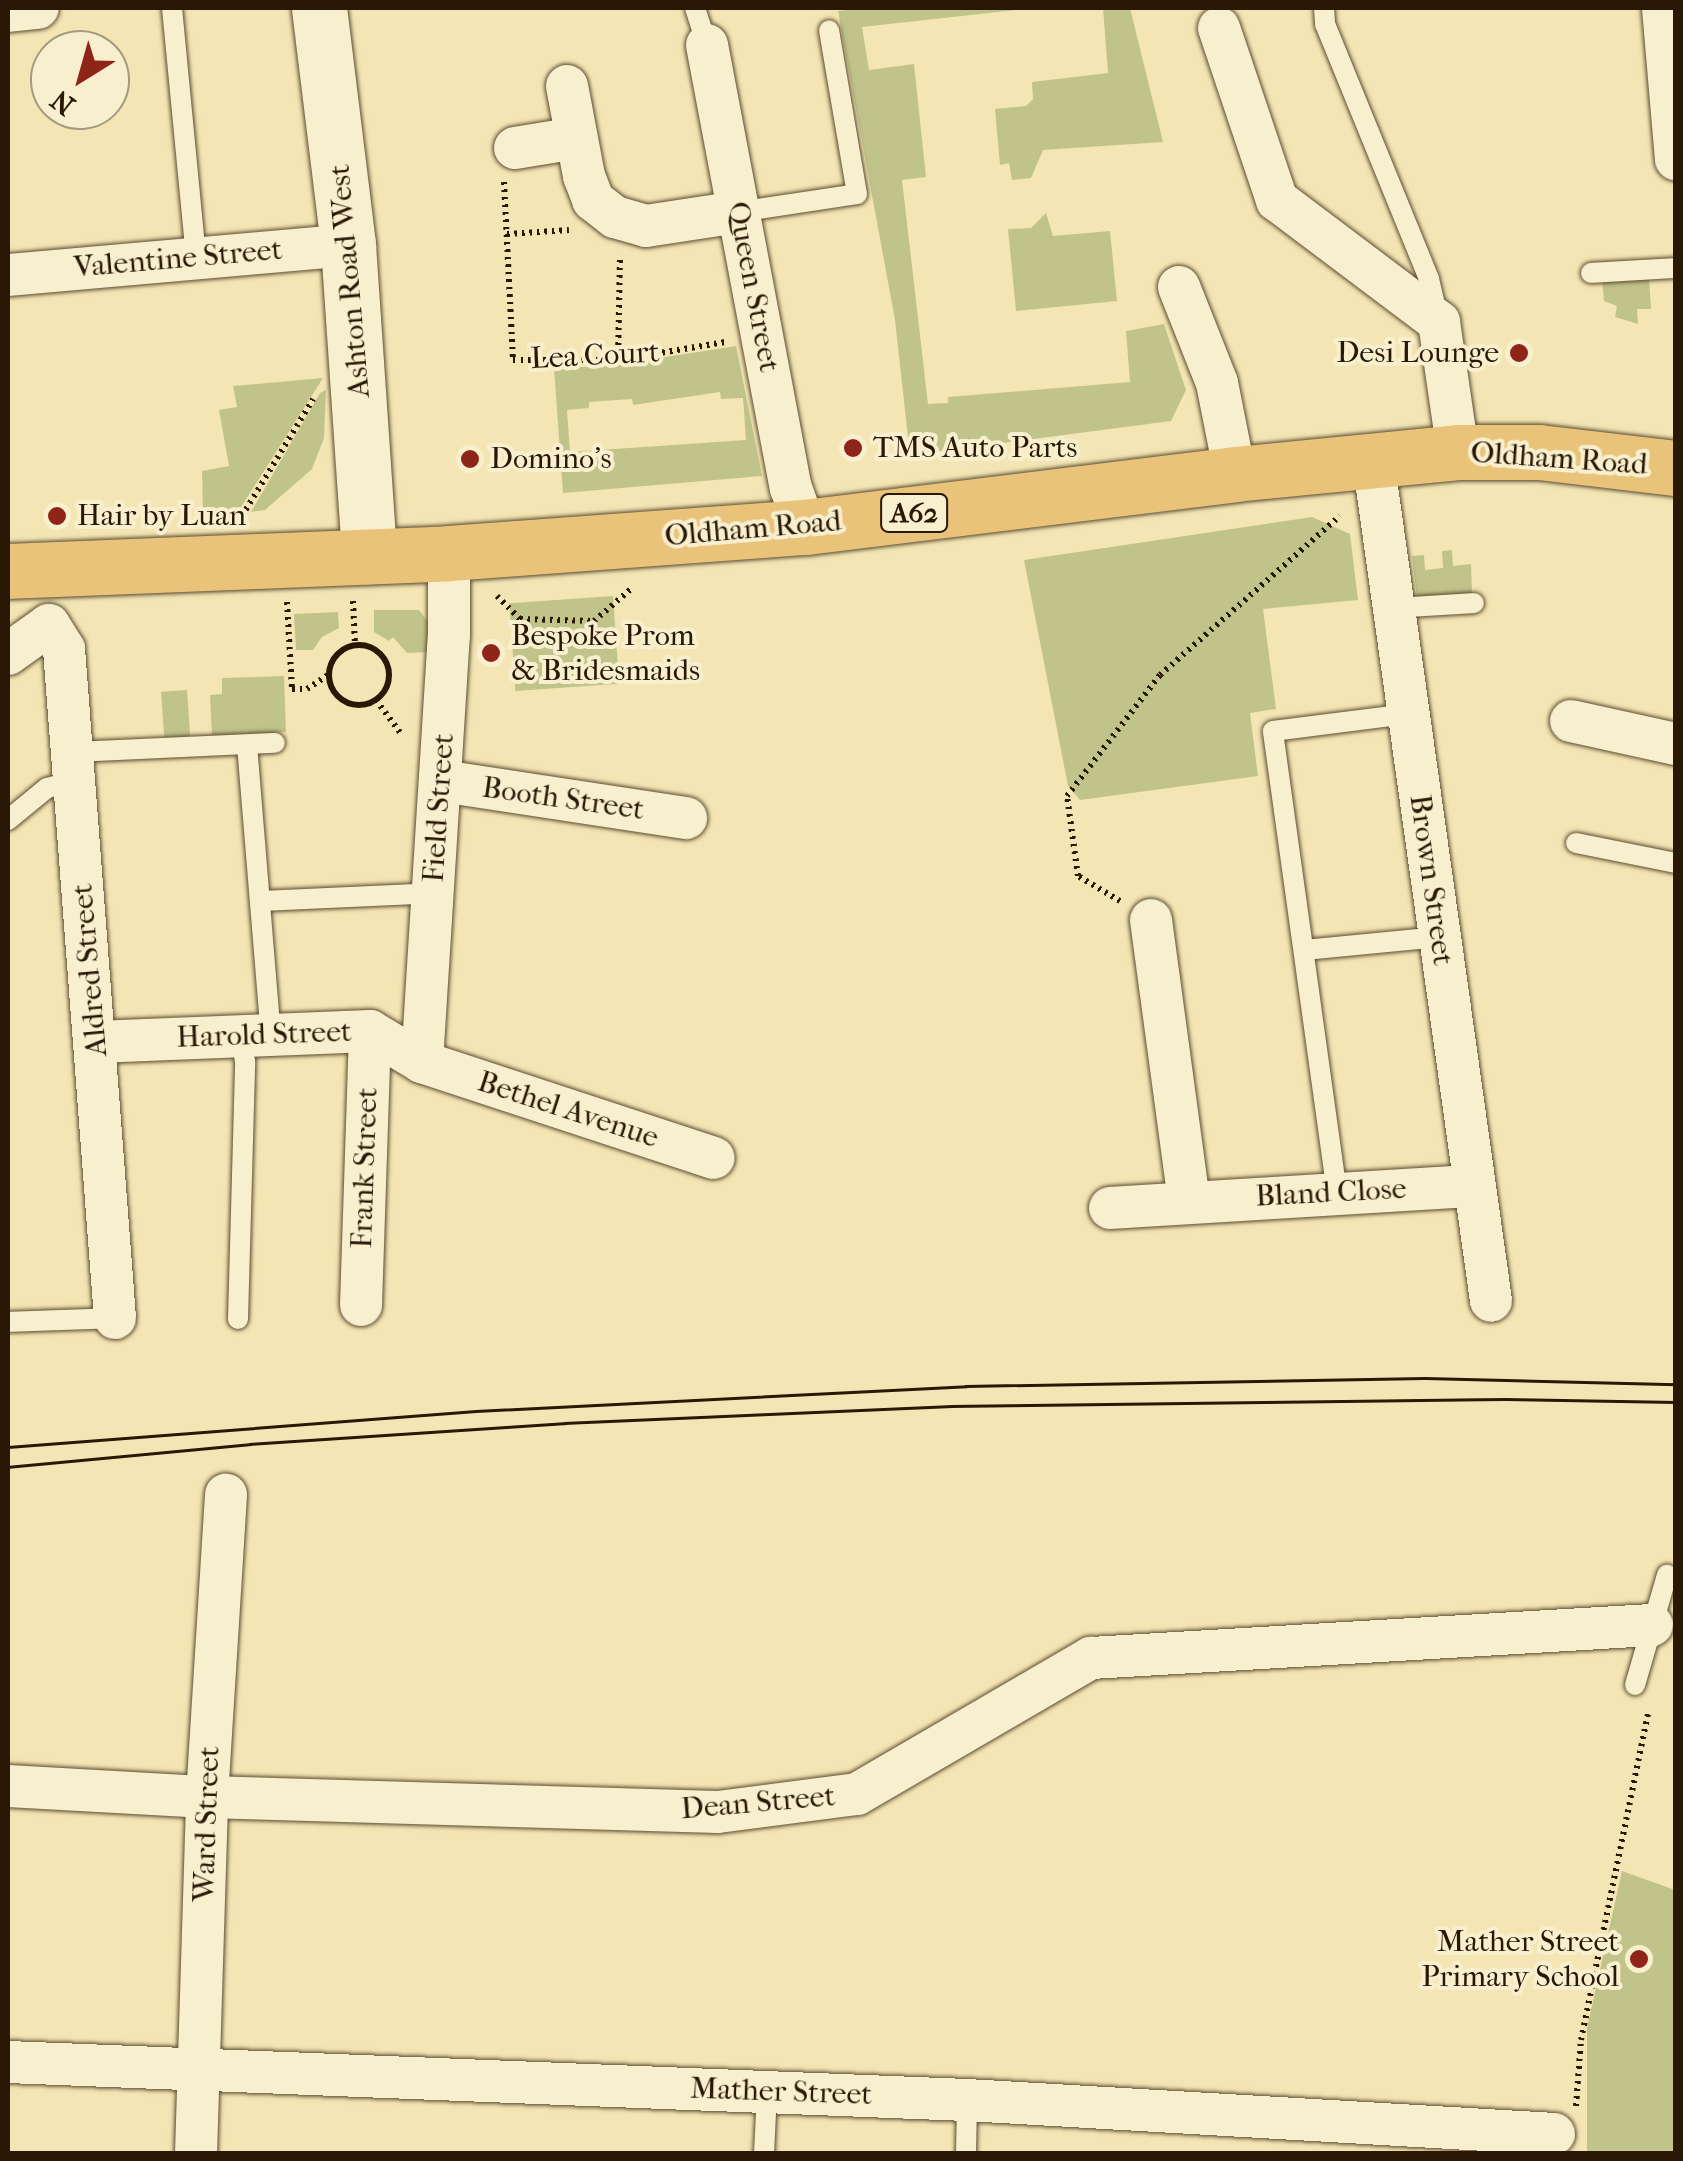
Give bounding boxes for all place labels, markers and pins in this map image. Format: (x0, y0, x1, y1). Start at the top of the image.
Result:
place label: Desi Lounge (1336, 335, 1499, 371)
marker: Desi Lounge (1508, 342, 1530, 364)
place label: TMS Auto Parts (873, 430, 1077, 466)
marker: TMS Auto Parts (842, 437, 864, 459)
place label: Domino's (490, 441, 612, 477)
marker: Domino's (459, 448, 481, 470)
place label: Hair by Luan (77, 498, 246, 534)
marker: Hair by Luan (46, 505, 68, 527)
place label: Bespoke Prom & Bridesmaids (511, 618, 700, 688)
marker: Bespoke Prom & Bridesmaids (480, 642, 502, 664)
place label: Mather Street Primary School (1422, 1924, 1619, 1994)
marker: Mather Street Primary School (1628, 1948, 1650, 1970)

